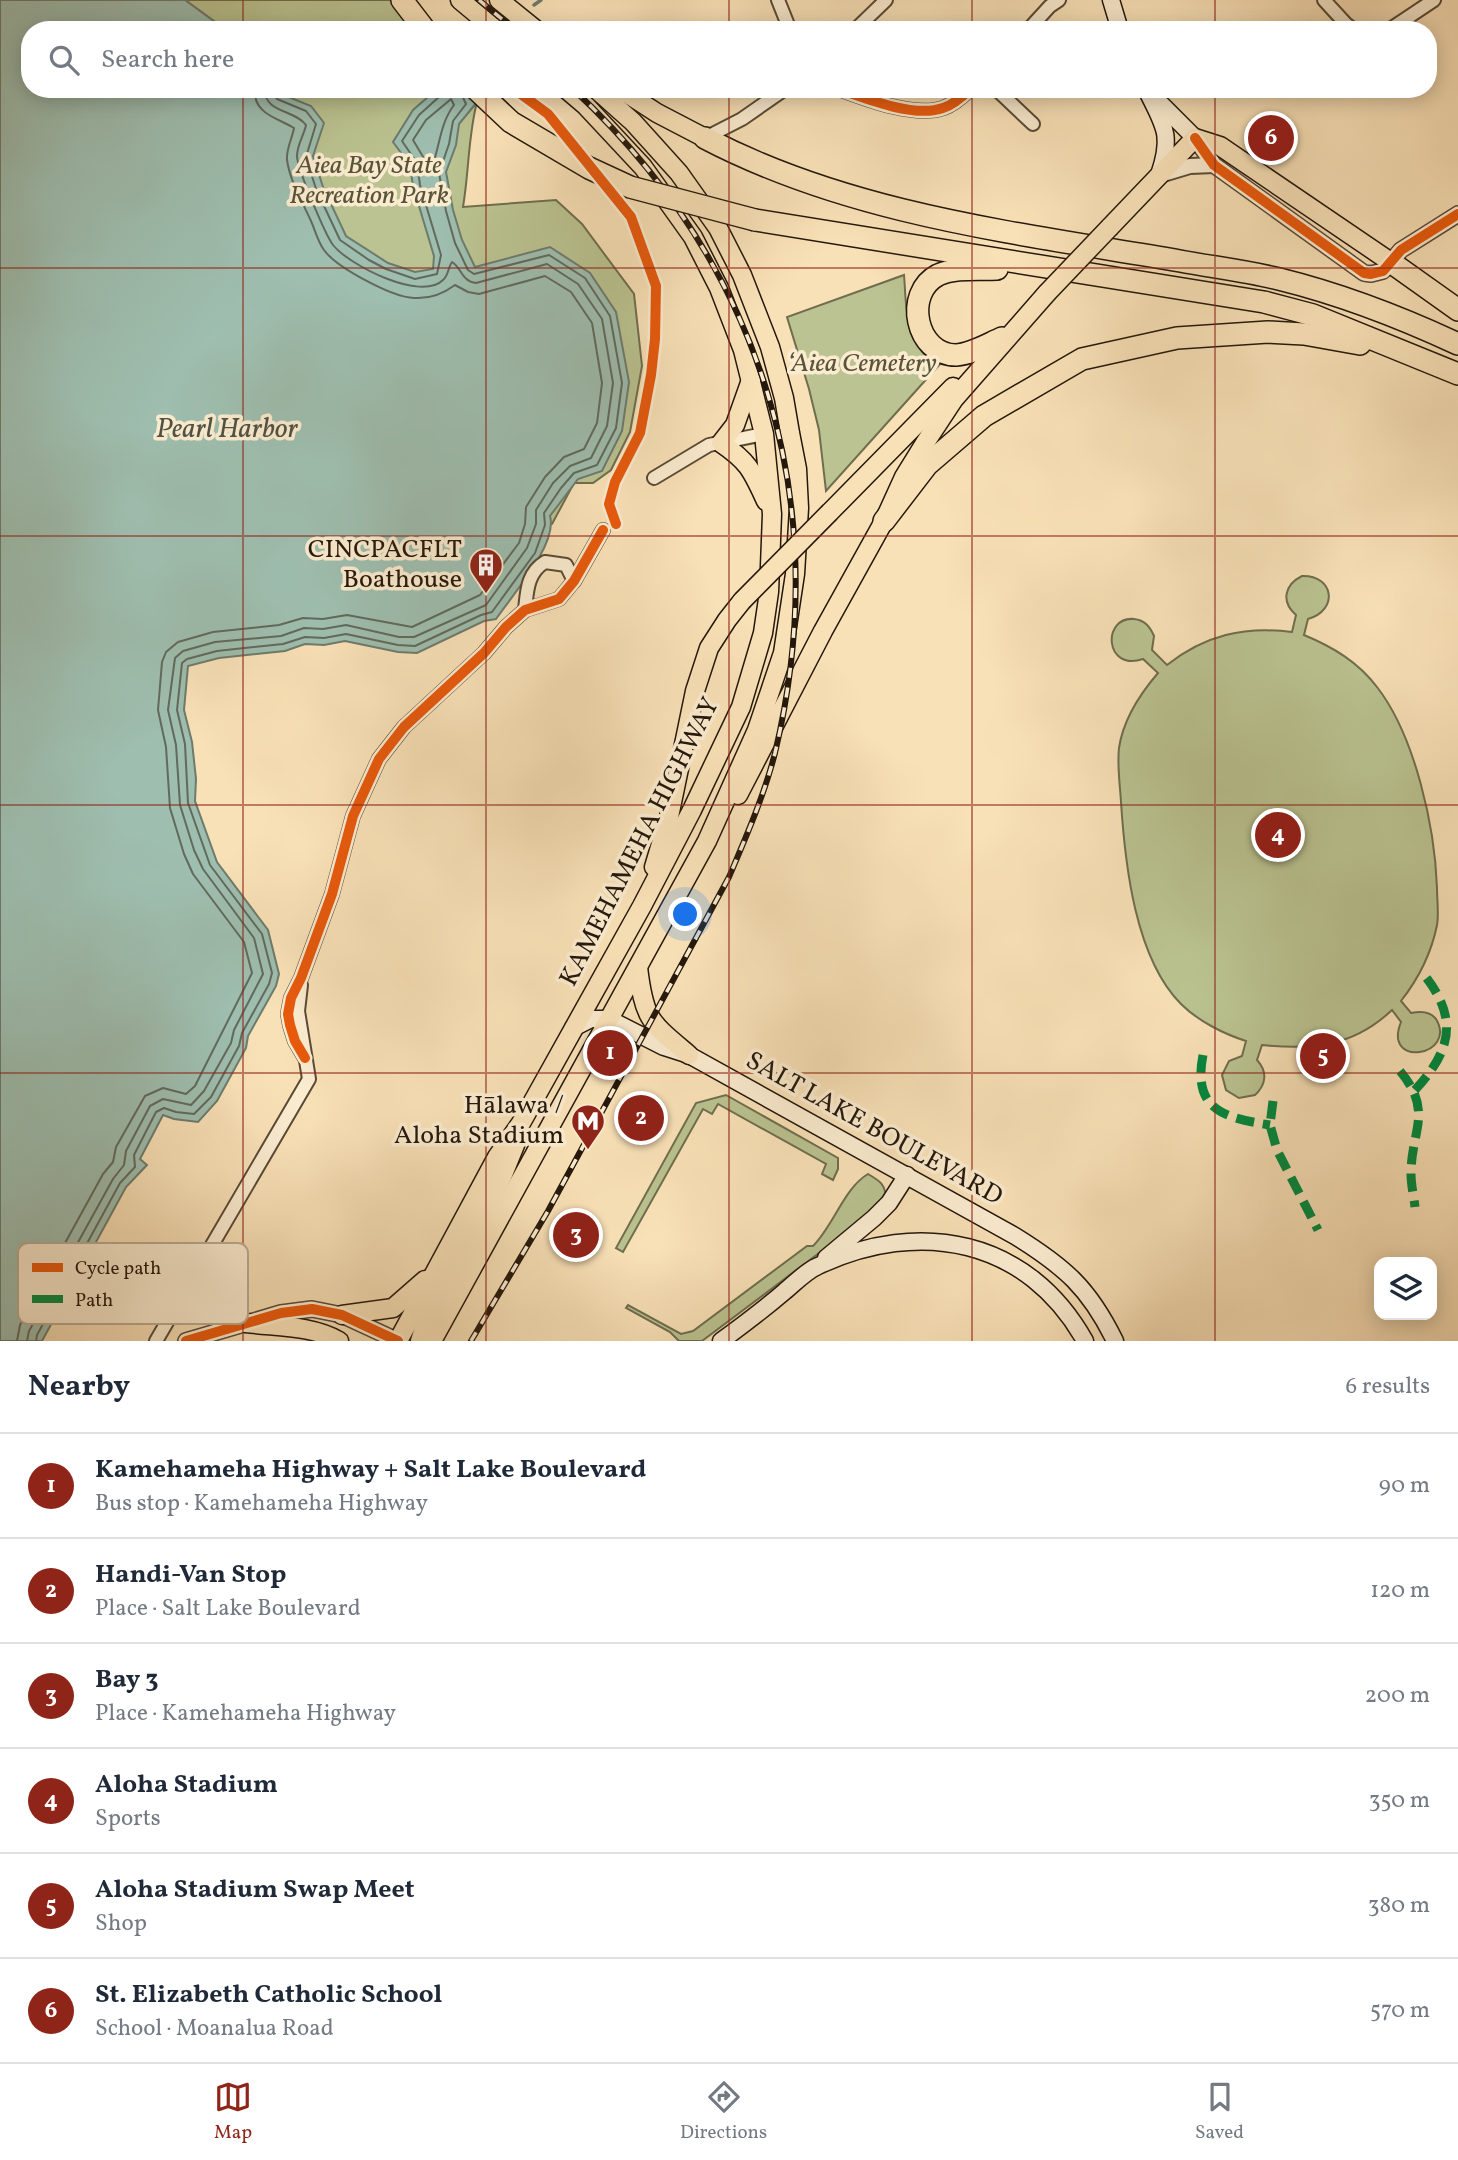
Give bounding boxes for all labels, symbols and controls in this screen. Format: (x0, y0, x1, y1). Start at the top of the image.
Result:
search box (21, 21, 1437, 98)
icon: search (45, 41, 83, 79)
text: Search here (101, 42, 234, 78)
pin: 6 (1248, 112, 1294, 164)
park label: Aiea Bay State Recreation Park (289, 148, 449, 214)
park label: ʻAiea Cemetery (787, 346, 937, 382)
water label: Pearl Harbor (156, 410, 298, 449)
place label: CINCPACFLT Boathouse (308, 532, 462, 598)
building icon: CINCPACFLT Boathouse (467, 546, 505, 595)
street label: KAMEHAMEHA HIGHWAY (551, 691, 729, 993)
pin: 4 (1255, 809, 1301, 861)
your location (668, 897, 702, 931)
pin: 1 (587, 1027, 633, 1079)
pin: 5 (1300, 1030, 1346, 1082)
street label: SALT LAKE BOULEVARD (739, 1043, 1009, 1215)
place label: Hālawa / Aloha Stadium (394, 1088, 564, 1154)
pin: 2 (618, 1092, 664, 1144)
metro station icon: Hālawa / Aloha Stadium (569, 1102, 607, 1151)
pin: 3 (553, 1209, 599, 1261)
legend (18, 1243, 248, 1324)
text: Cycle path (75, 1256, 161, 1282)
map controls (1374, 1257, 1437, 1320)
button: layers (1374, 1257, 1437, 1320)
text: Path (75, 1288, 113, 1314)
text: Nearby (28, 1366, 130, 1408)
text: 6 results (1346, 1371, 1430, 1403)
text: Kamehameha Highway + Salt Lake Boulevard (95, 1452, 646, 1488)
text: 1 (46, 1470, 56, 1502)
text: 90 m (1379, 1470, 1430, 1502)
text: Bus stop · Kamehameha Highway (95, 1488, 428, 1520)
text: Handi-Van Stop (95, 1557, 286, 1593)
text: 2 (45, 1575, 57, 1607)
text: 120 m (1370, 1575, 1430, 1607)
text: Place · Salt Lake Boulevard (95, 1593, 361, 1625)
text: Bay 3 (95, 1662, 159, 1698)
text: 3 (45, 1680, 57, 1712)
text: 200 m (1365, 1680, 1430, 1712)
text: Place · Kamehameha Highway (95, 1698, 396, 1730)
text: Aloha Stadium (95, 1767, 278, 1803)
text: 4 (44, 1785, 58, 1817)
text: 350 m (1369, 1785, 1430, 1817)
text: Sports (95, 1803, 161, 1835)
text: Aloha Stadium Swap Meet (95, 1872, 415, 1908)
text: 5 (45, 1890, 57, 1922)
text: 380 m (1368, 1890, 1430, 1922)
text: Shop (95, 1908, 147, 1940)
text: St. Elizabeth Catholic School (95, 1977, 442, 2013)
text: 6 (45, 1995, 57, 2027)
text: 570 m (1370, 1995, 1430, 2027)
text: School · Moanalua Road (95, 2013, 334, 2045)
tab: Map (214, 2078, 252, 2146)
tab: Directions (680, 2078, 767, 2146)
tab: Saved (1195, 2078, 1244, 2146)

